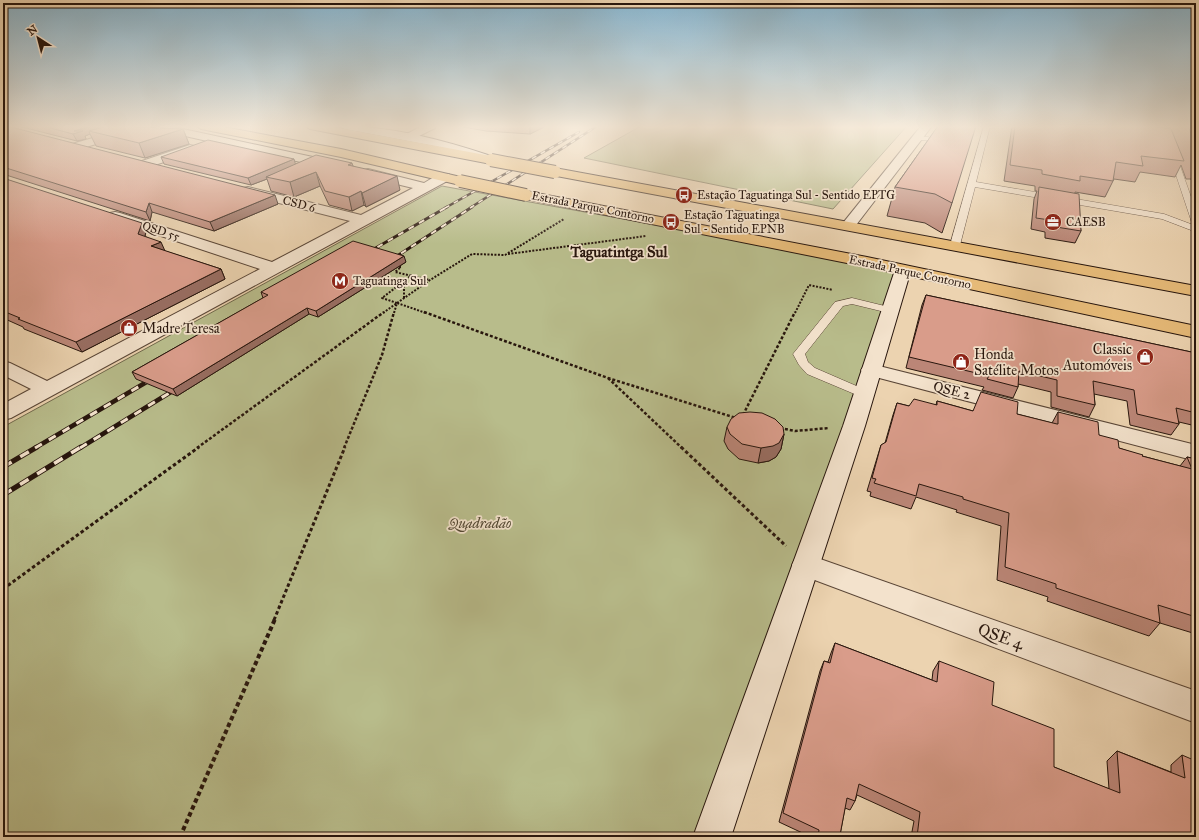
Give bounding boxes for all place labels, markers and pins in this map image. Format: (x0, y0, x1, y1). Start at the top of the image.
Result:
bus stop icon: Estação Taguatinga Sul - Sentido EPTG (674, 185, 694, 205)
place label: Estação Taguatinga Sul - Sentido EPTG (697, 188, 895, 203)
place label: Estação Taguatinga Sul - Sentido EPNB (684, 208, 785, 236)
bus stop icon: Estação Taguatinga Sul - Sentido EPNB (661, 212, 681, 232)
office icon: CAESB (1043, 212, 1063, 232)
place label: CAESB (1066, 215, 1106, 229)
metro station icon: Taguatinga Sul (330, 271, 350, 291)
place label: Taguatinga Sul (353, 274, 427, 289)
shop icon: Madre Teresa (119, 318, 139, 338)
place label: Madre Teresa (142, 320, 220, 337)
place label: Classic Automóveis (1062, 341, 1132, 374)
place label: Honda Satélite Motos (974, 346, 1059, 379)
shop icon: Classic Automóveis (1135, 347, 1155, 367)
shop icon: Honda Satélite Motos (951, 352, 971, 372)

